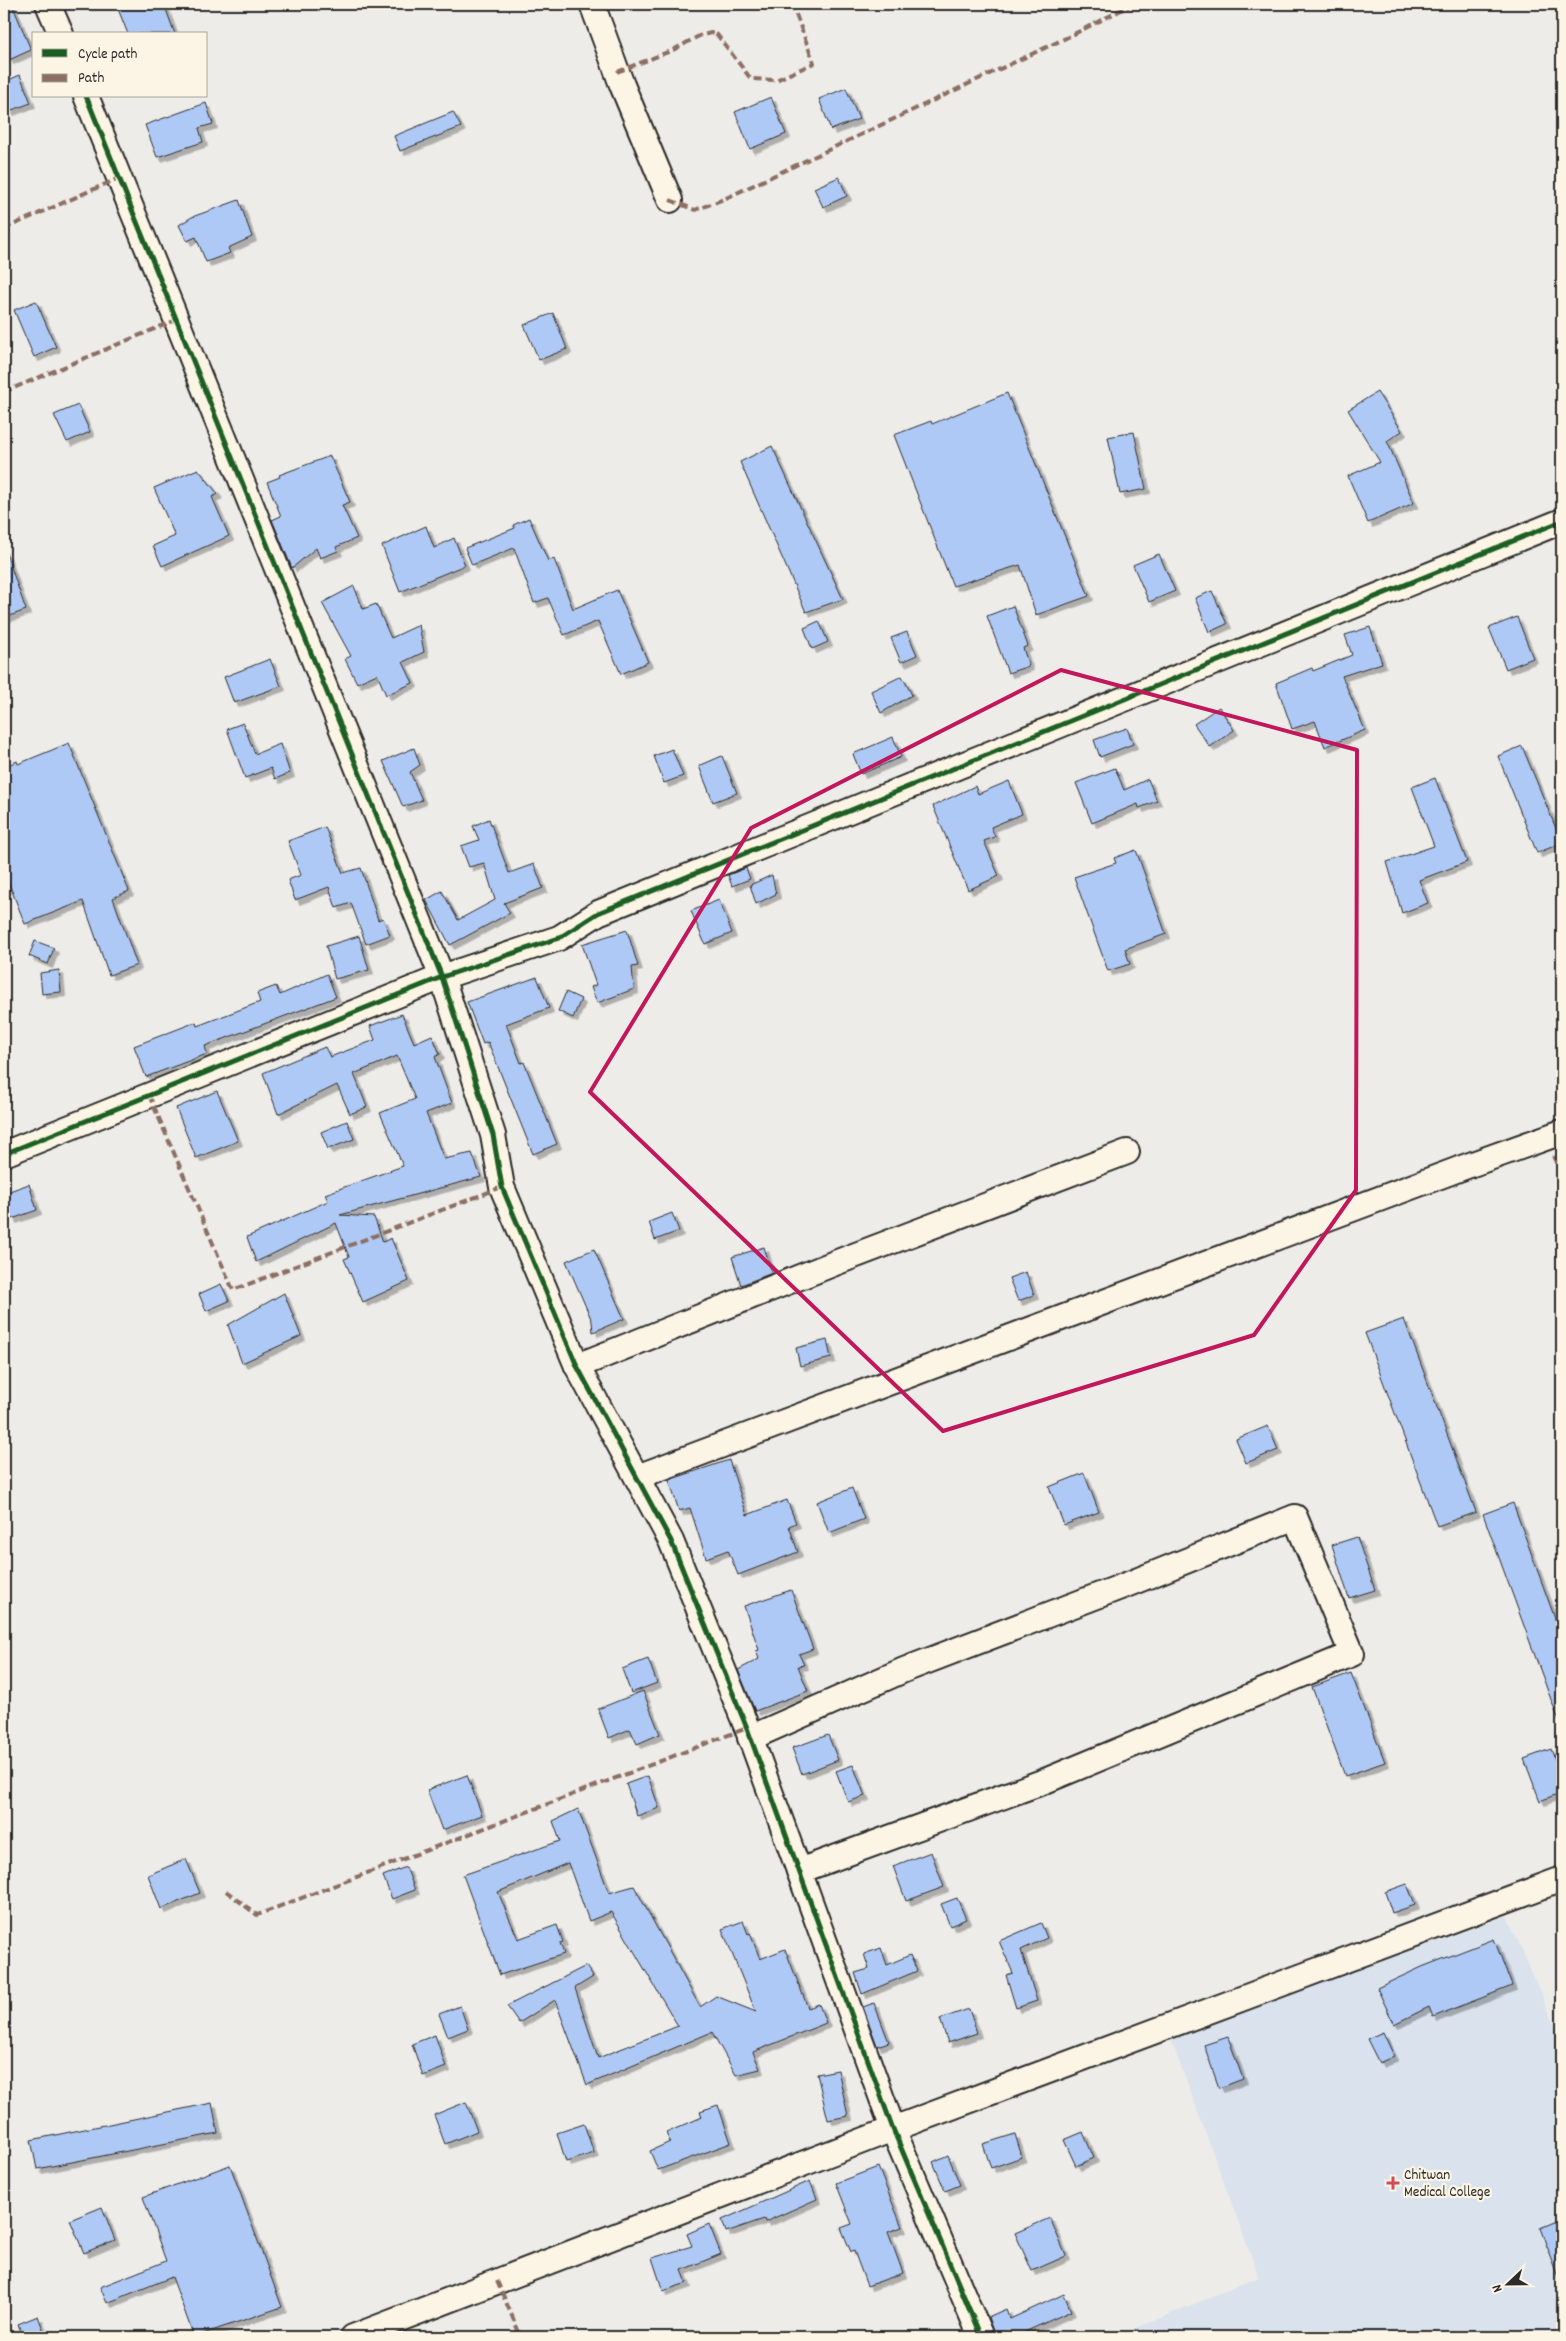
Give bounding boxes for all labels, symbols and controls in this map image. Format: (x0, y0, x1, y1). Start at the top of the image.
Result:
legend (32, 32, 208, 98)
text: Cycle path (78, 44, 138, 66)
text: Path (78, 68, 104, 90)
place label: Chitwan Medical College (1404, 2165, 1491, 2204)
marker: Chitwan Medical College (1386, 2176, 1400, 2190)
north arrow (1484, 2258, 1534, 2308)
text: N (1487, 2281, 1508, 2295)

